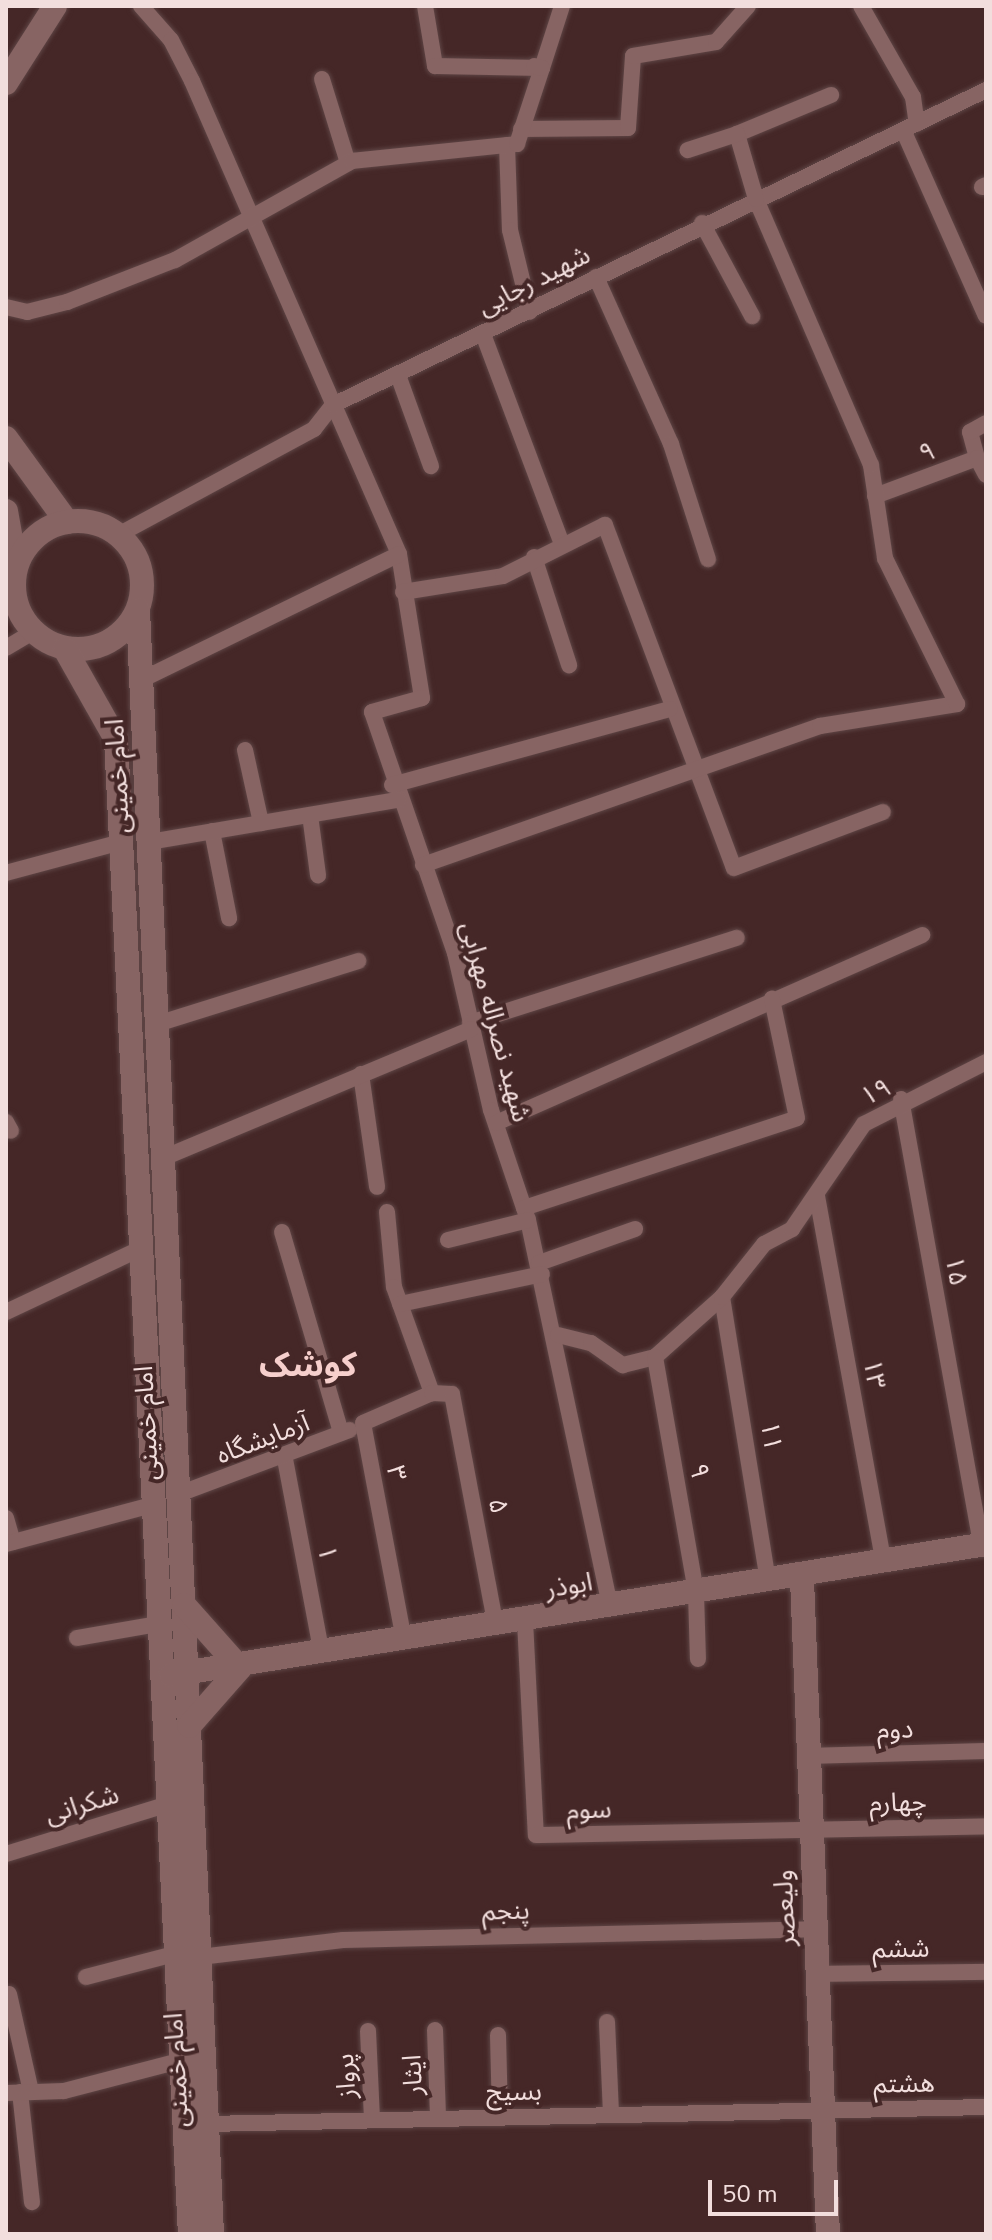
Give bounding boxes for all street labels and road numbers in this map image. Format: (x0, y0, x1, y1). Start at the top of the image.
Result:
street label: شهید رجایی (473, 239, 595, 323)
street label: ۹ (914, 435, 940, 469)
street label: امام خمینی (99, 718, 137, 834)
street label: شهید نصراله مهرابی (453, 918, 537, 1126)
street label: ۱۹ (856, 1071, 896, 1113)
street label: ۱۵ (938, 1254, 974, 1288)
street label: ۱۳ (856, 1357, 892, 1391)
street label: امام خمینی (128, 1365, 166, 1481)
street label: آزمایشگاه (212, 1407, 314, 1471)
street label: ۱۱ (753, 1419, 789, 1453)
street label: ۹ (682, 1461, 716, 1481)
street label: ۳ (379, 1463, 413, 1483)
street label: ۵ (481, 1496, 515, 1516)
street label: ۱ (310, 1543, 344, 1563)
street label: ابوذر (543, 1567, 595, 1605)
street label: دوم (876, 1714, 914, 1746)
street label: شکرانی (41, 1779, 123, 1831)
street label: چهارم (869, 1787, 927, 1819)
street label: سوم (566, 1794, 612, 1826)
street label: ولیعصر (768, 1869, 802, 1947)
street label: پنجم (482, 1895, 530, 1927)
street label: ششم (872, 1933, 930, 1965)
street label: امام خمینی (158, 2012, 196, 2128)
street label: پرواز (329, 2053, 363, 2099)
street label: ایثار (397, 2054, 429, 2096)
street label: هشتم (873, 2068, 935, 2100)
street label: بسیج (486, 2076, 542, 2108)

